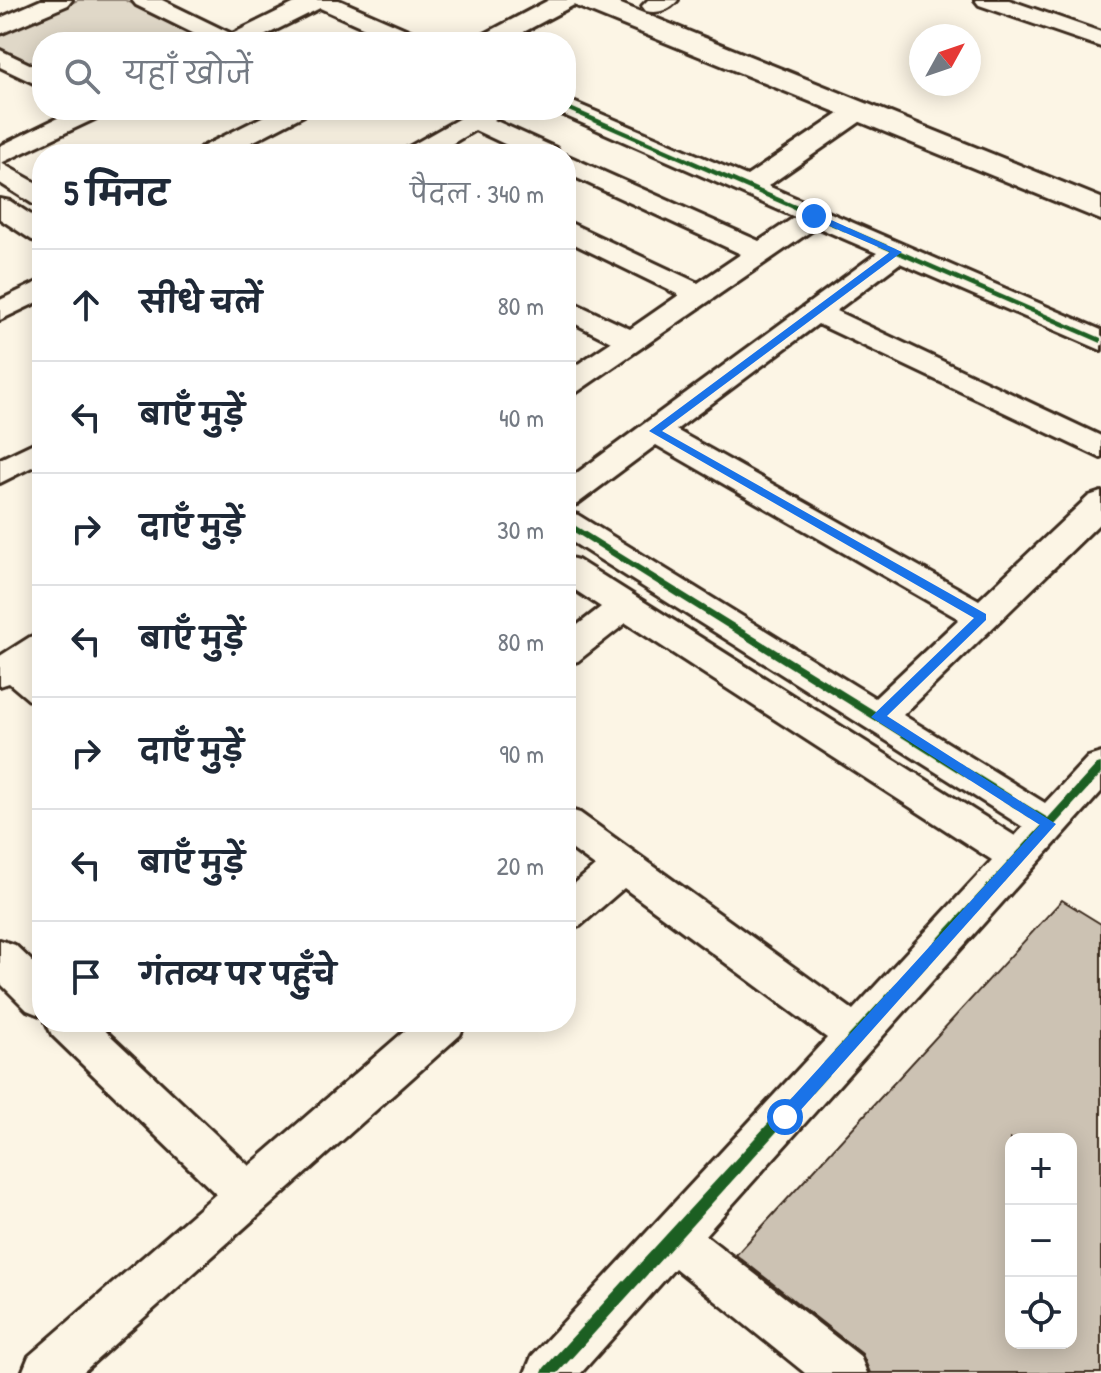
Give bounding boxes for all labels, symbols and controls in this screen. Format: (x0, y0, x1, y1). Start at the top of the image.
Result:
north arrow (909, 24, 981, 96)
search box (32, 32, 576, 120)
text: यहाँ खोजें (124, 53, 252, 93)
icon: search (60, 54, 104, 98)
text: 5 मिनट (64, 170, 169, 216)
text: पैदल · 340 m (410, 176, 544, 211)
route end (796, 198, 832, 234)
text: सीधे चलें (140, 282, 262, 322)
icon: ahead (64, 283, 108, 327)
text: 80 m (497, 288, 544, 323)
text: बाएँ मुड़ें (140, 394, 245, 434)
icon: left (64, 395, 108, 439)
text: 40 m (499, 400, 544, 435)
text: दाएँ मुड़ें (140, 506, 244, 546)
icon: right (64, 507, 108, 551)
text: 30 m (497, 512, 544, 547)
text: बाएँ मुड़ें (140, 618, 245, 658)
icon: left (64, 619, 108, 663)
text: 80 m (497, 624, 544, 659)
text: दाएँ मुड़ें (140, 730, 244, 770)
icon: right (64, 731, 108, 775)
text: 90 m (499, 736, 544, 771)
text: बाएँ मुड़ें (140, 842, 245, 882)
icon: left (64, 843, 108, 887)
text: 20 m (497, 848, 544, 883)
text: गंतव्य पर पहुँचे (140, 954, 336, 994)
icon: arrive (64, 955, 108, 999)
route start (767, 1099, 803, 1135)
map controls (1005, 1133, 1077, 1349)
button: + (1005, 1133, 1077, 1205)
button: − (1005, 1205, 1077, 1277)
button: locate (1005, 1277, 1077, 1349)

